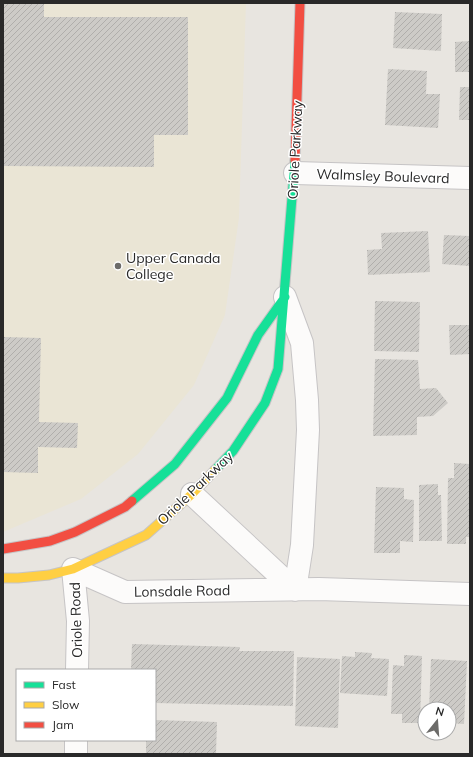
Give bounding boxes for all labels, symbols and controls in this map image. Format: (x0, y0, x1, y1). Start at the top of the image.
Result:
street label: Oriole Parkway (283, 100, 307, 200)
street label: Walmsley Boulevard (316, 165, 450, 187)
place label: Upper Canada College (126, 249, 221, 283)
marker: Upper Canada College (113, 261, 123, 271)
street label: Oriole Parkway (153, 447, 237, 529)
street label: Lonsdale Road (134, 581, 230, 601)
street label: Oriole Road (66, 582, 86, 658)
legend (16, 669, 156, 741)
text: Fast (52, 677, 76, 692)
text: Slow (52, 697, 80, 712)
north arrow (417, 701, 457, 741)
text: N (434, 704, 446, 719)
text: Jam (52, 717, 74, 732)

